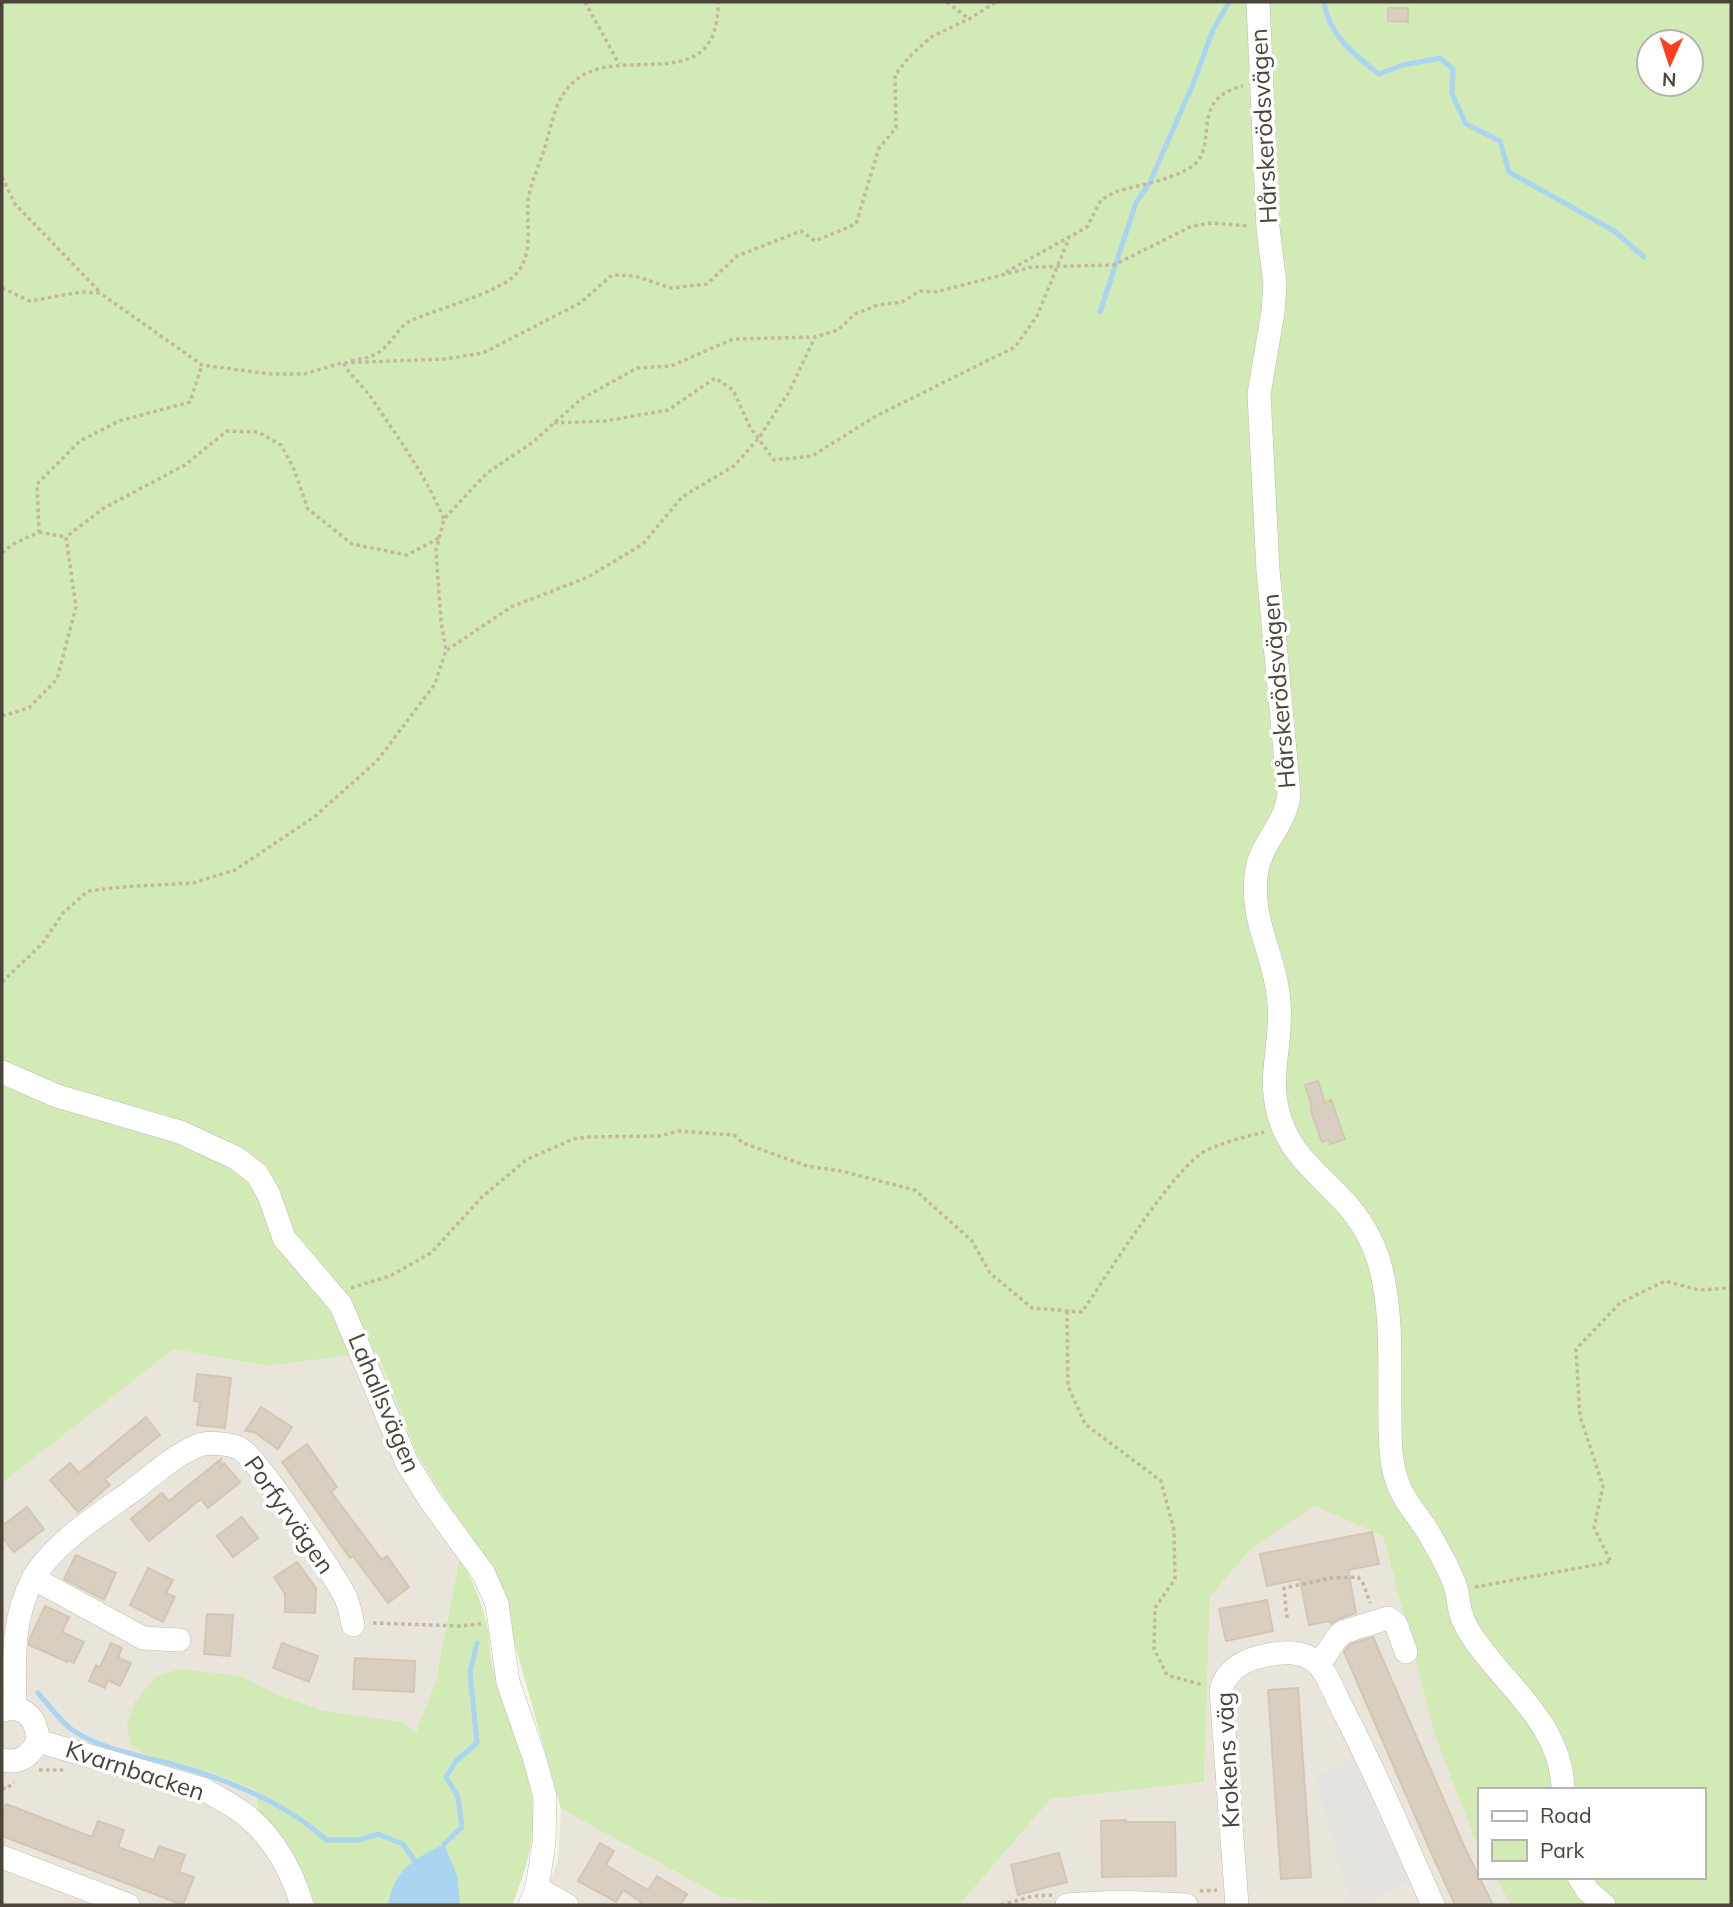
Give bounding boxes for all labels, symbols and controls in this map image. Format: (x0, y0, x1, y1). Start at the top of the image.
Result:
street label: Hårskerödsvägen (1243, 28, 1283, 224)
north arrow (1635, 28, 1705, 98)
text: N (1661, 68, 1677, 92)
street label: Hårskerödsvägen (1255, 592, 1301, 790)
street label: Lahallsvägen (342, 1329, 428, 1476)
street label: Porfyrvägen (238, 1450, 341, 1579)
street label: Krokens väg (1208, 1691, 1246, 1829)
street label: Kvarnbacken (62, 1734, 208, 1807)
legend (1478, 1788, 1705, 1879)
text: Road (1540, 1802, 1591, 1828)
text: Park (1540, 1837, 1584, 1863)

